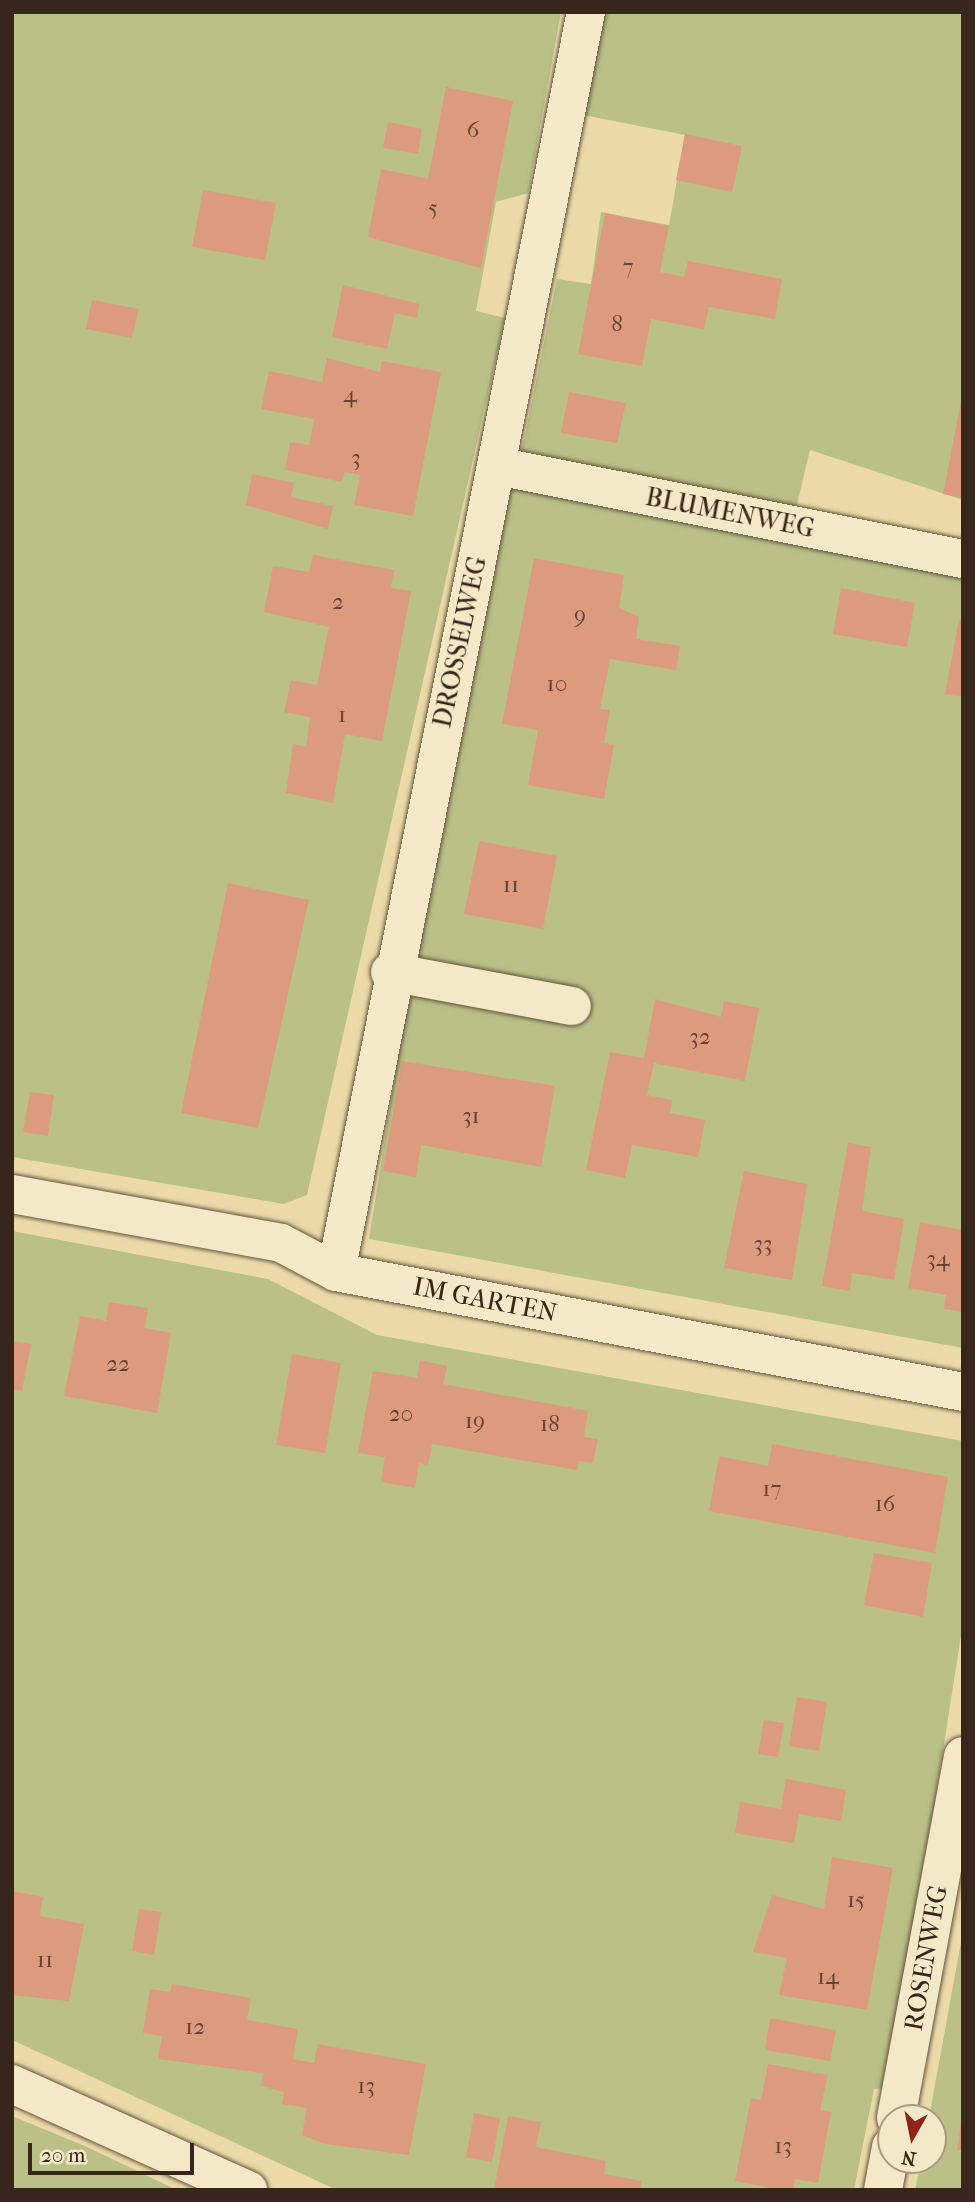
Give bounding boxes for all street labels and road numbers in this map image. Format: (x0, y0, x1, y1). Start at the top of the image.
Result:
street label: BLUMENWEG (643, 481, 817, 545)
street label: DROSSELWEG (427, 554, 493, 730)
street label: IM GARTEN (410, 1271, 560, 1329)
street label: ROSENWEG (898, 1883, 954, 2033)

